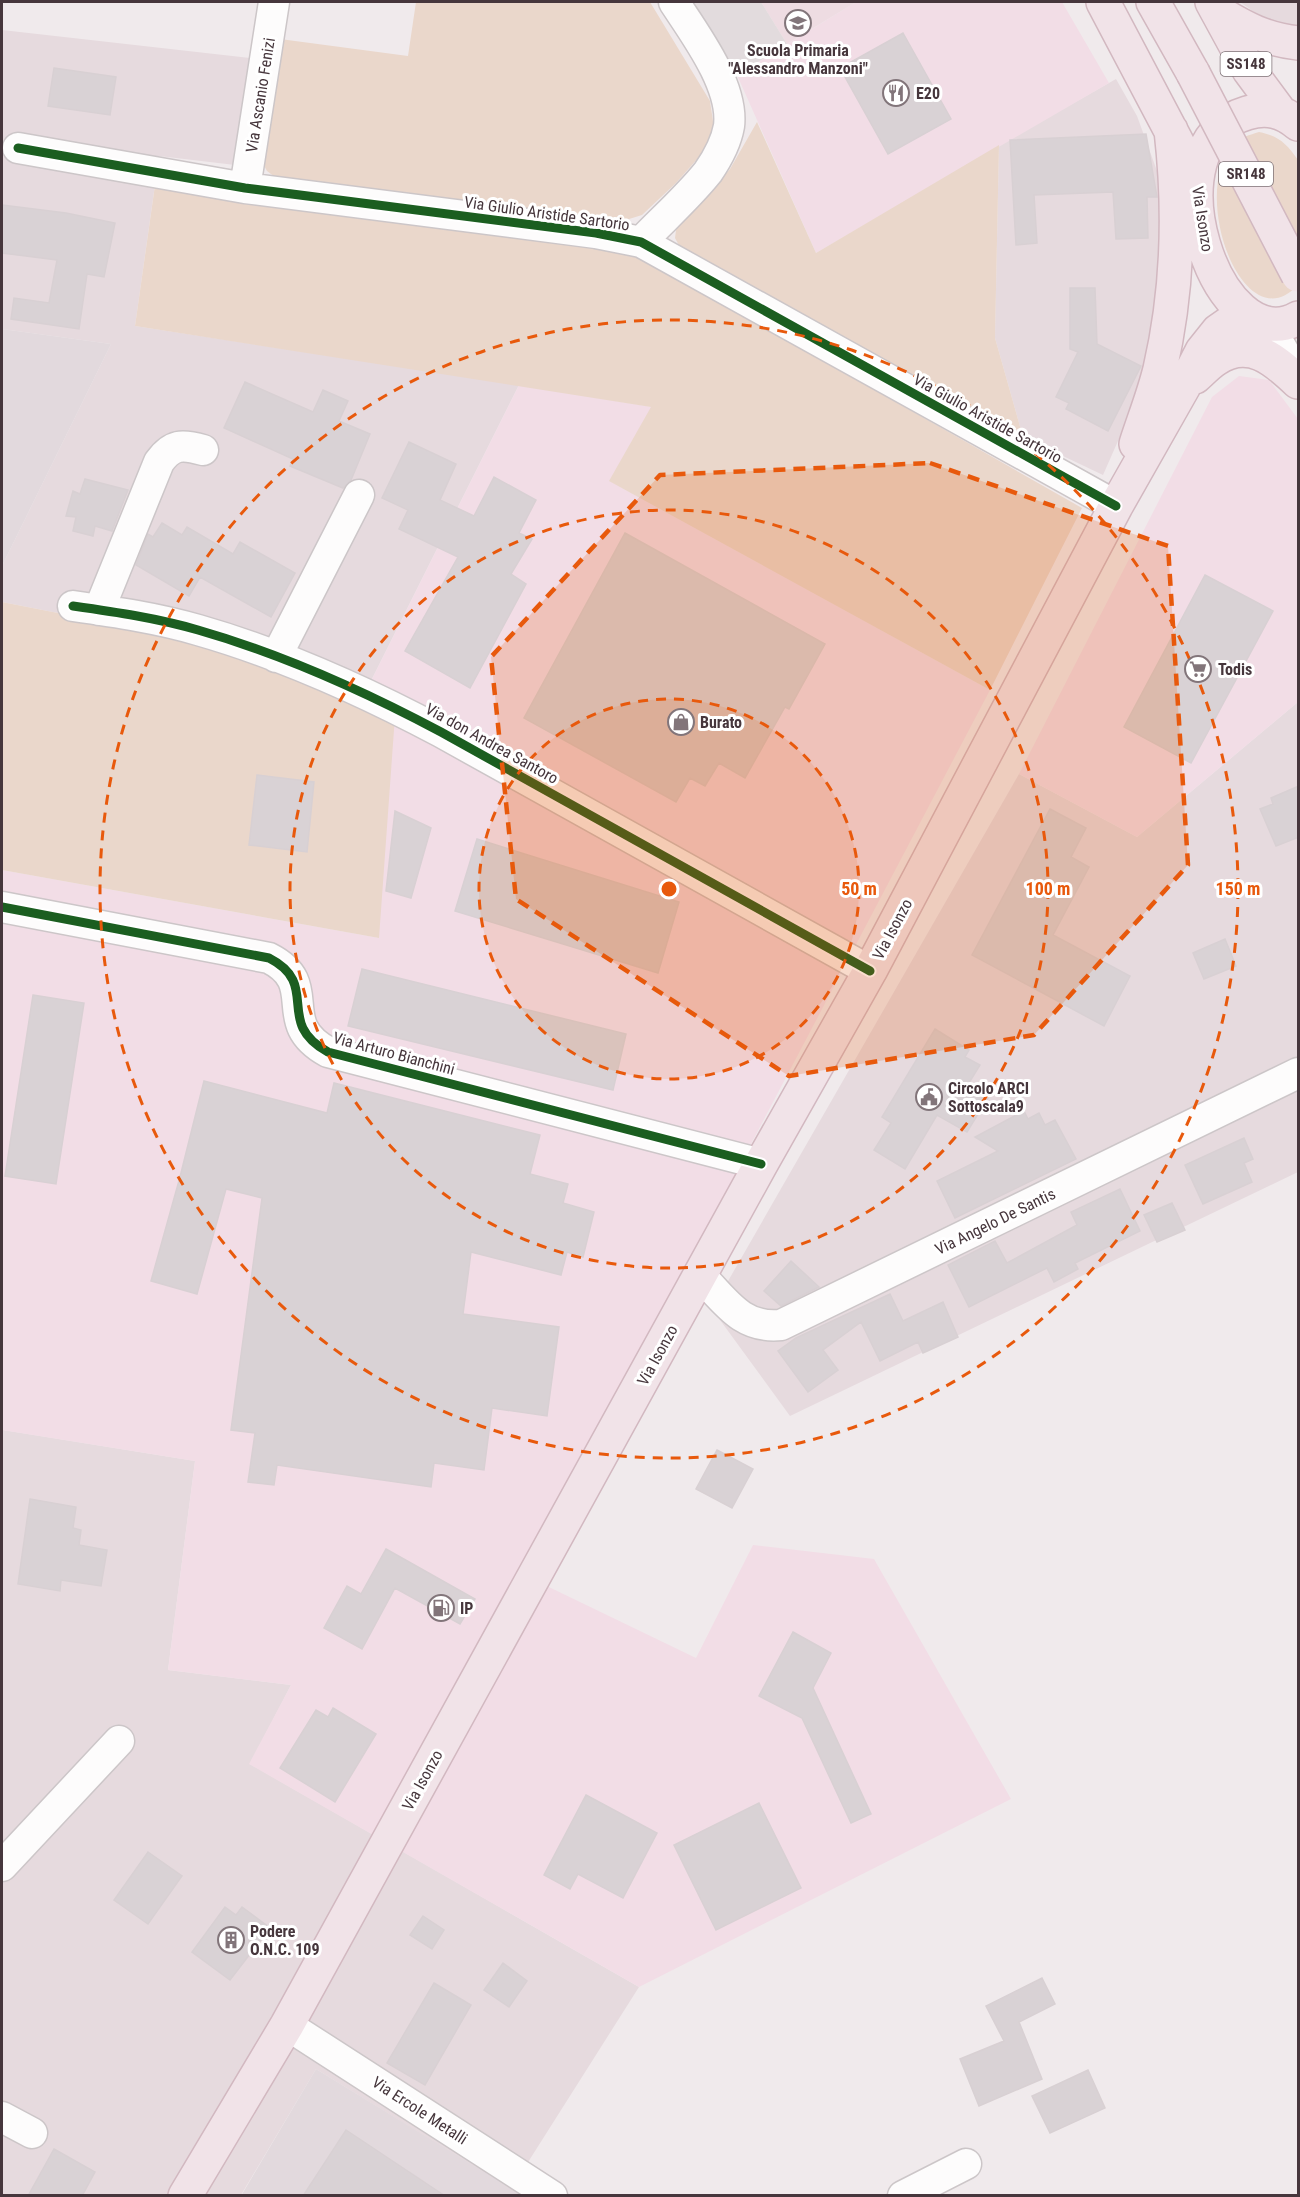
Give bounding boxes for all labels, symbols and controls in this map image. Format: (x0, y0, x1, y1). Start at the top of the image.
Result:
school or university icon: Scuola Primaria "Alessandro Manzoni" (783, 8, 813, 38)
street label: Via Ascanio Fenizi (242, 36, 279, 154)
place label: Scuola Primaria "Alessandro Manzoni" (728, 41, 868, 78)
road number: SS148 (1220, 52, 1272, 76)
restaurant icon: E20 (881, 78, 911, 108)
place label: E20 (916, 84, 940, 103)
road number: SR148 (1219, 162, 1273, 186)
street label: Via Isonzo (1188, 185, 1217, 253)
street label: Via Giulio Aristide Sartorio (463, 192, 631, 235)
street label: Via Giulio Aristide Sartorio (910, 370, 1065, 467)
supermarket icon: Todis (1183, 654, 1213, 684)
place label: Todis (1218, 660, 1252, 679)
street label: Via don Andrea Santoro (422, 699, 561, 788)
shop icon: Burato (666, 707, 696, 737)
place label: Burato (700, 713, 742, 732)
text: 50 m (841, 878, 877, 899)
text: 100 m (1026, 878, 1070, 899)
text: 150 m (1216, 878, 1260, 899)
centre of rings (659, 879, 679, 899)
street label: Via Isonzo (869, 896, 916, 963)
street label: Via Arturo Bianchini (331, 1028, 457, 1079)
place label: Circolo ARCI Sottoscala9 (948, 1079, 1029, 1116)
public building icon: Circolo ARCI Sottoscala9 (914, 1082, 944, 1112)
street label: Via Angelo De Santis (932, 1184, 1058, 1259)
street label: Via Isonzo (633, 1322, 682, 1389)
fuel station icon: IP (426, 1593, 456, 1623)
place label: IP (460, 1599, 473, 1618)
street label: Via Isonzo (398, 1747, 447, 1814)
place label: Podere O.N.C. 109 (250, 1922, 320, 1959)
building icon: Podere O.N.C. 109 (216, 1925, 246, 1955)
street label: Via Ercole Metalli (368, 2073, 471, 2148)

